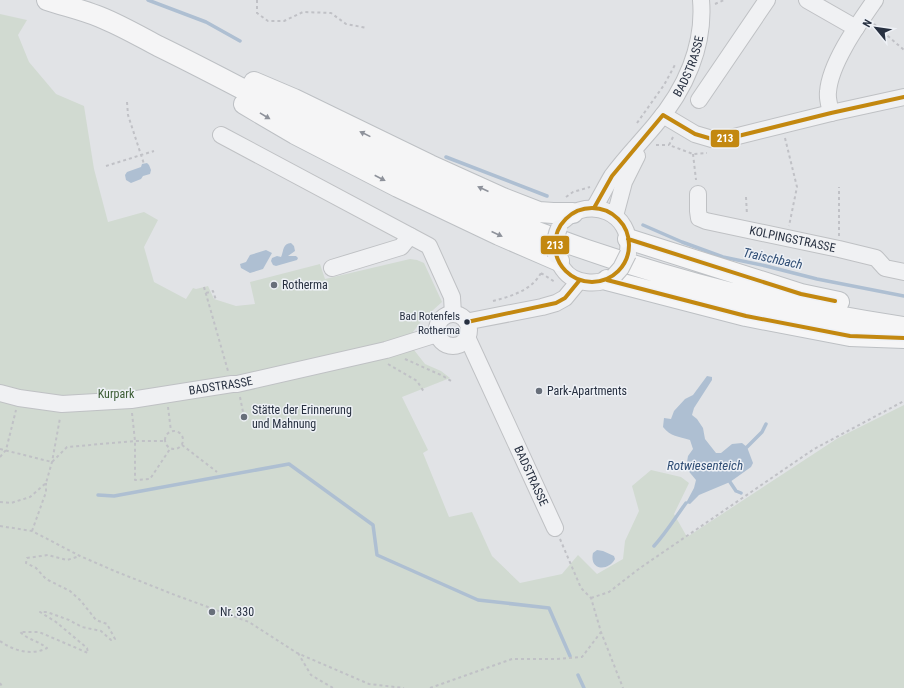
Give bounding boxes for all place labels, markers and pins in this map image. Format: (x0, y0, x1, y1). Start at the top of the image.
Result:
place label: Rotherma (282, 278, 328, 292)
marker: Rotherma (269, 280, 279, 290)
place label: Bad Rotenfels Rotherma (400, 310, 460, 337)
marker: Bad Rotenfels Rotherma (462, 317, 472, 327)
place label: Park-Apartments (547, 384, 627, 398)
marker: Park-Apartments (534, 386, 544, 396)
place label: Stätte der Erinnerung und Mahnung (252, 403, 352, 431)
marker: Stätte der Erinnerung und Mahnung (239, 412, 249, 422)
place label: Nr. 330 (220, 605, 254, 619)
marker: Nr. 330 (207, 607, 217, 617)

